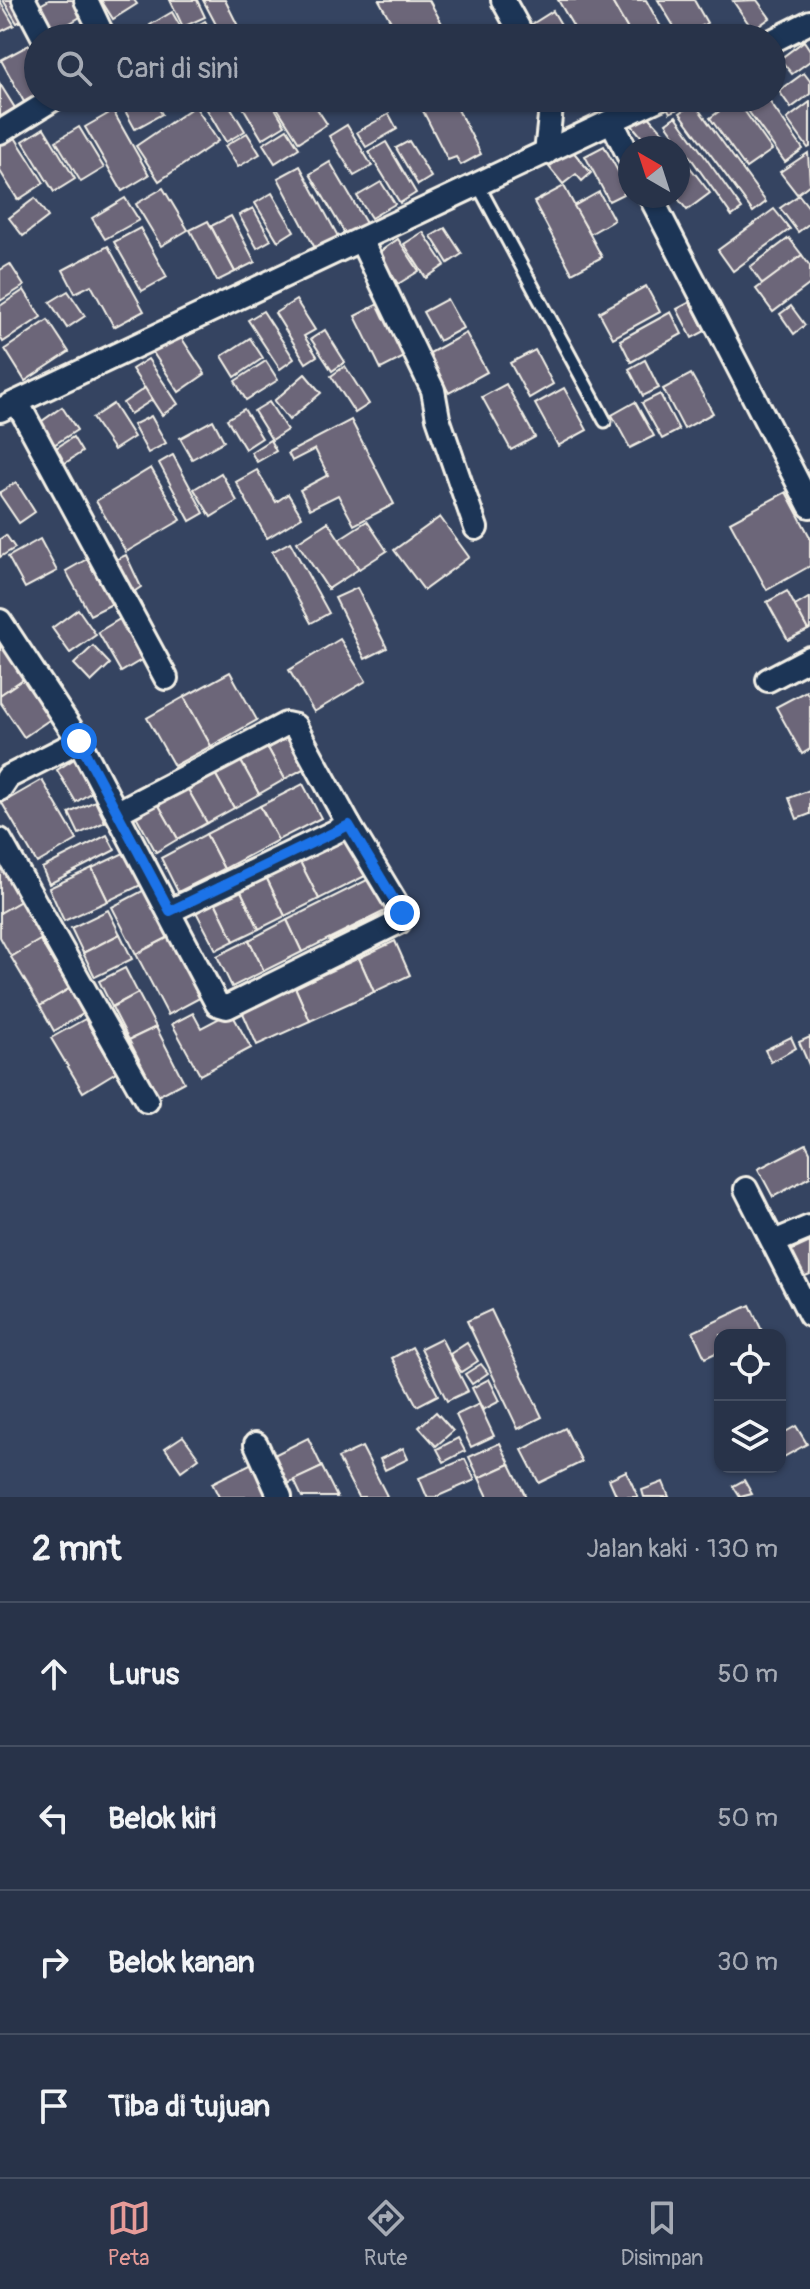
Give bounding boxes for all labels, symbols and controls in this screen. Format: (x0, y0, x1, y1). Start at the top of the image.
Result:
search box (24, 24, 786, 112)
icon: search (52, 46, 96, 90)
text: Cari di sini (116, 50, 238, 87)
north arrow (618, 136, 690, 208)
route start (61, 723, 97, 759)
route end (384, 895, 420, 931)
map controls (714, 1329, 786, 1473)
button: locate (714, 1329, 786, 1401)
button: layers (714, 1401, 786, 1473)
text: 2 mnt (32, 1528, 121, 1571)
text: Jalan kaki · 130 m (586, 1533, 778, 1565)
icon: ahead (32, 1652, 76, 1696)
text: Lurus (108, 1656, 179, 1693)
text: 50 m (717, 1658, 778, 1690)
icon: left (32, 1796, 76, 1840)
text: Belok kiri (108, 1800, 216, 1837)
text: 50 m (717, 1802, 778, 1834)
icon: right (32, 1940, 76, 1984)
text: Belok kanan (108, 1944, 255, 1981)
text: 30 m (717, 1946, 778, 1978)
icon: arrive (32, 2084, 76, 2128)
text: Tiba di tujuan (108, 2088, 270, 2125)
tab: Peta (107, 2196, 151, 2272)
tab: Rute (364, 2196, 408, 2272)
tab: Disimpan (621, 2196, 703, 2272)

